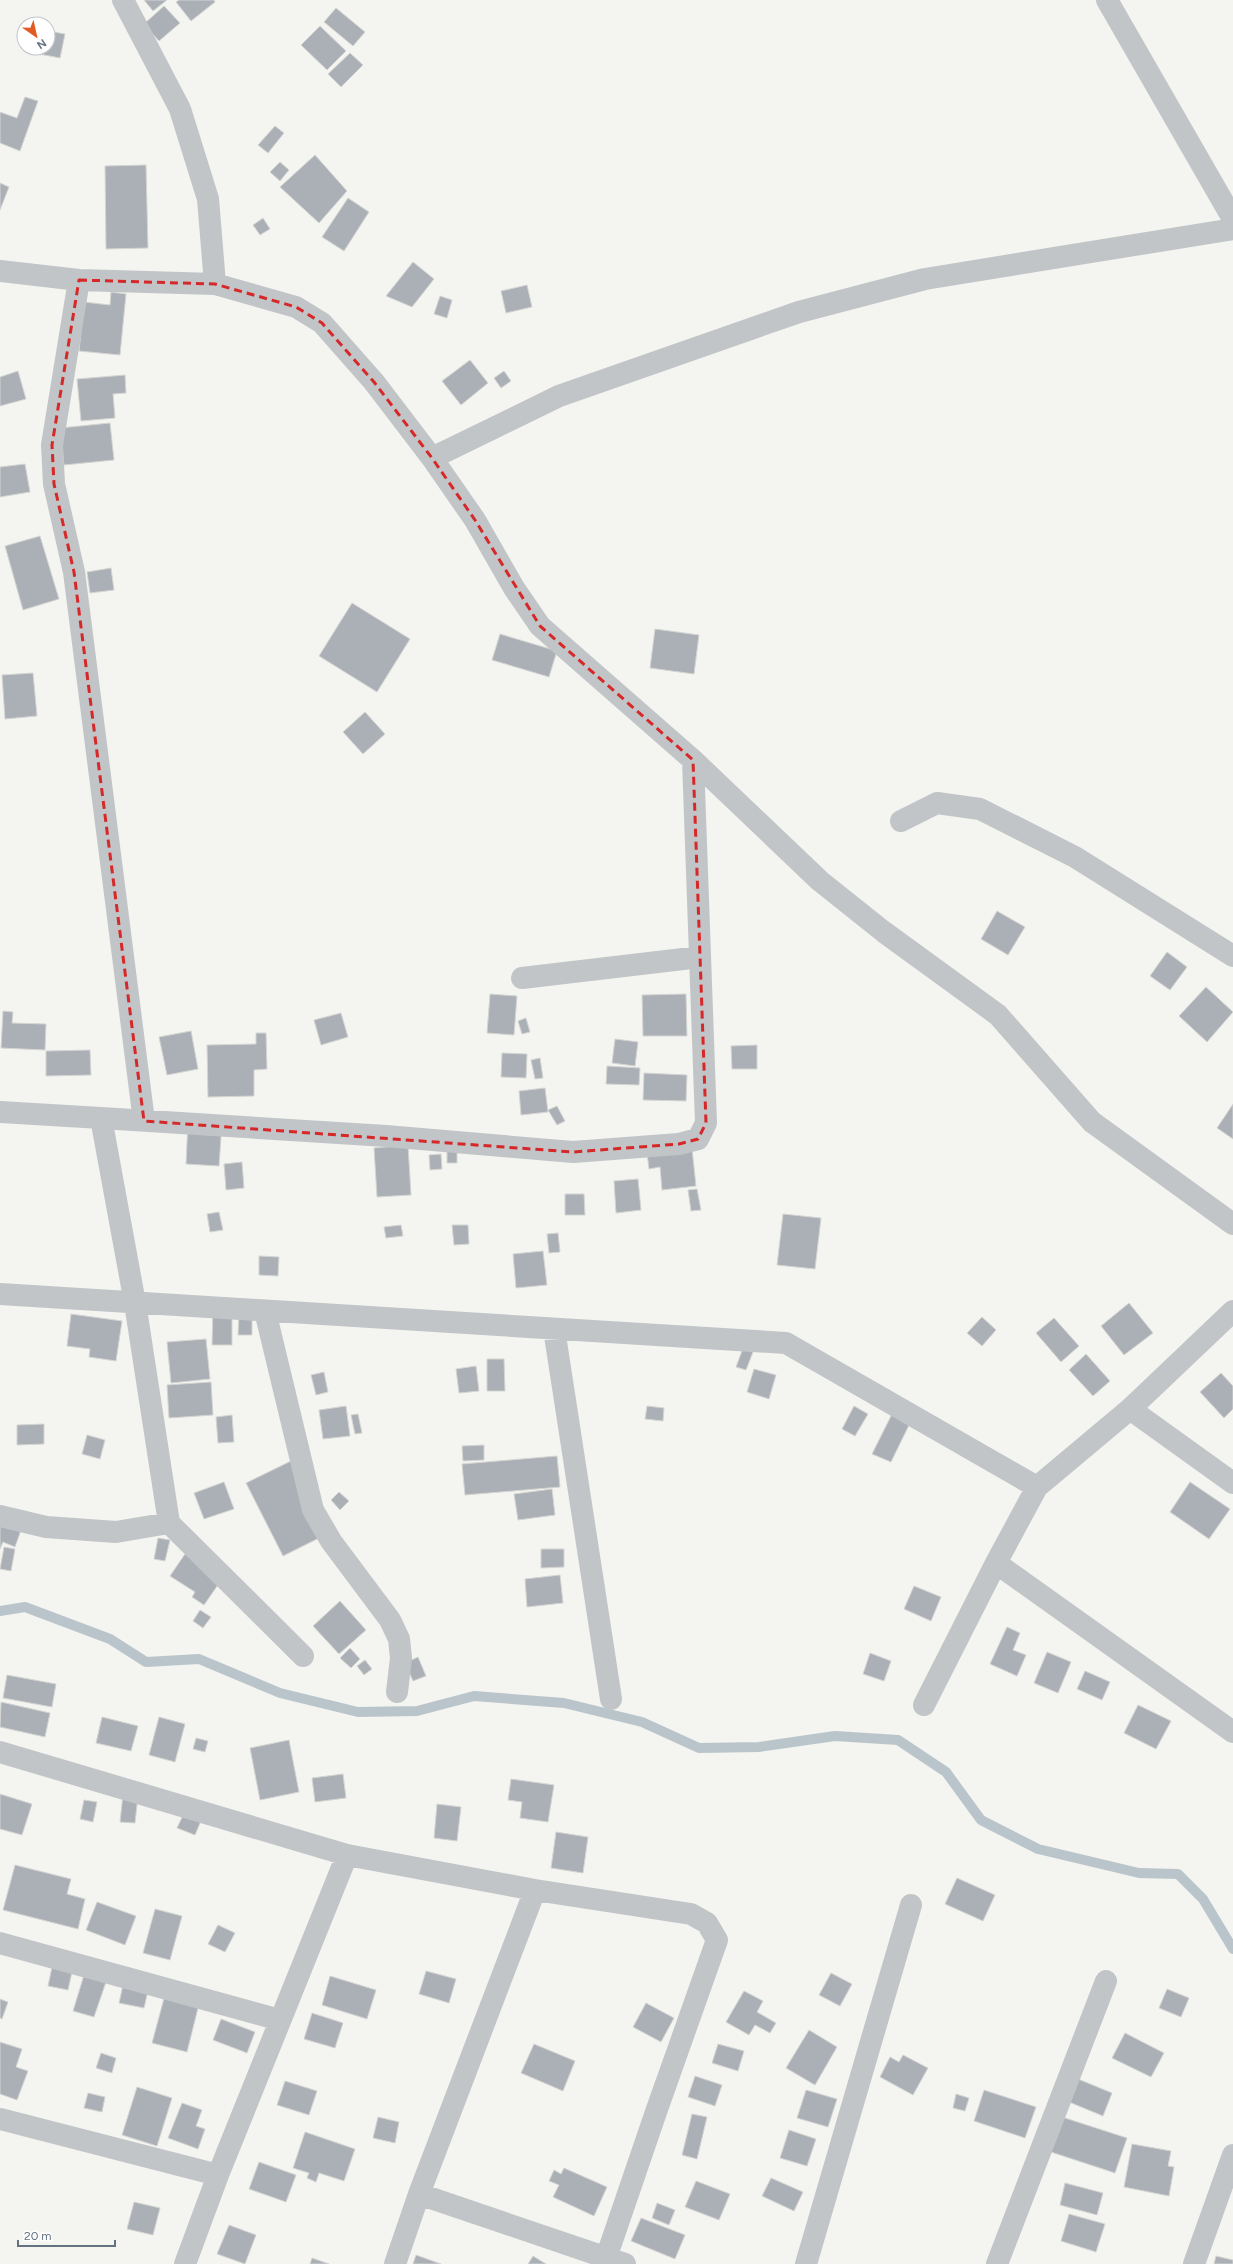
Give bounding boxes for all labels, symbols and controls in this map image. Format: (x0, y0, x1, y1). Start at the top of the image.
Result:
north arrow (16, 16, 56, 56)
text: N (34, 36, 48, 52)
scale bar (18, 2222, 115, 2248)
text: 20 m (24, 2229, 52, 2243)

